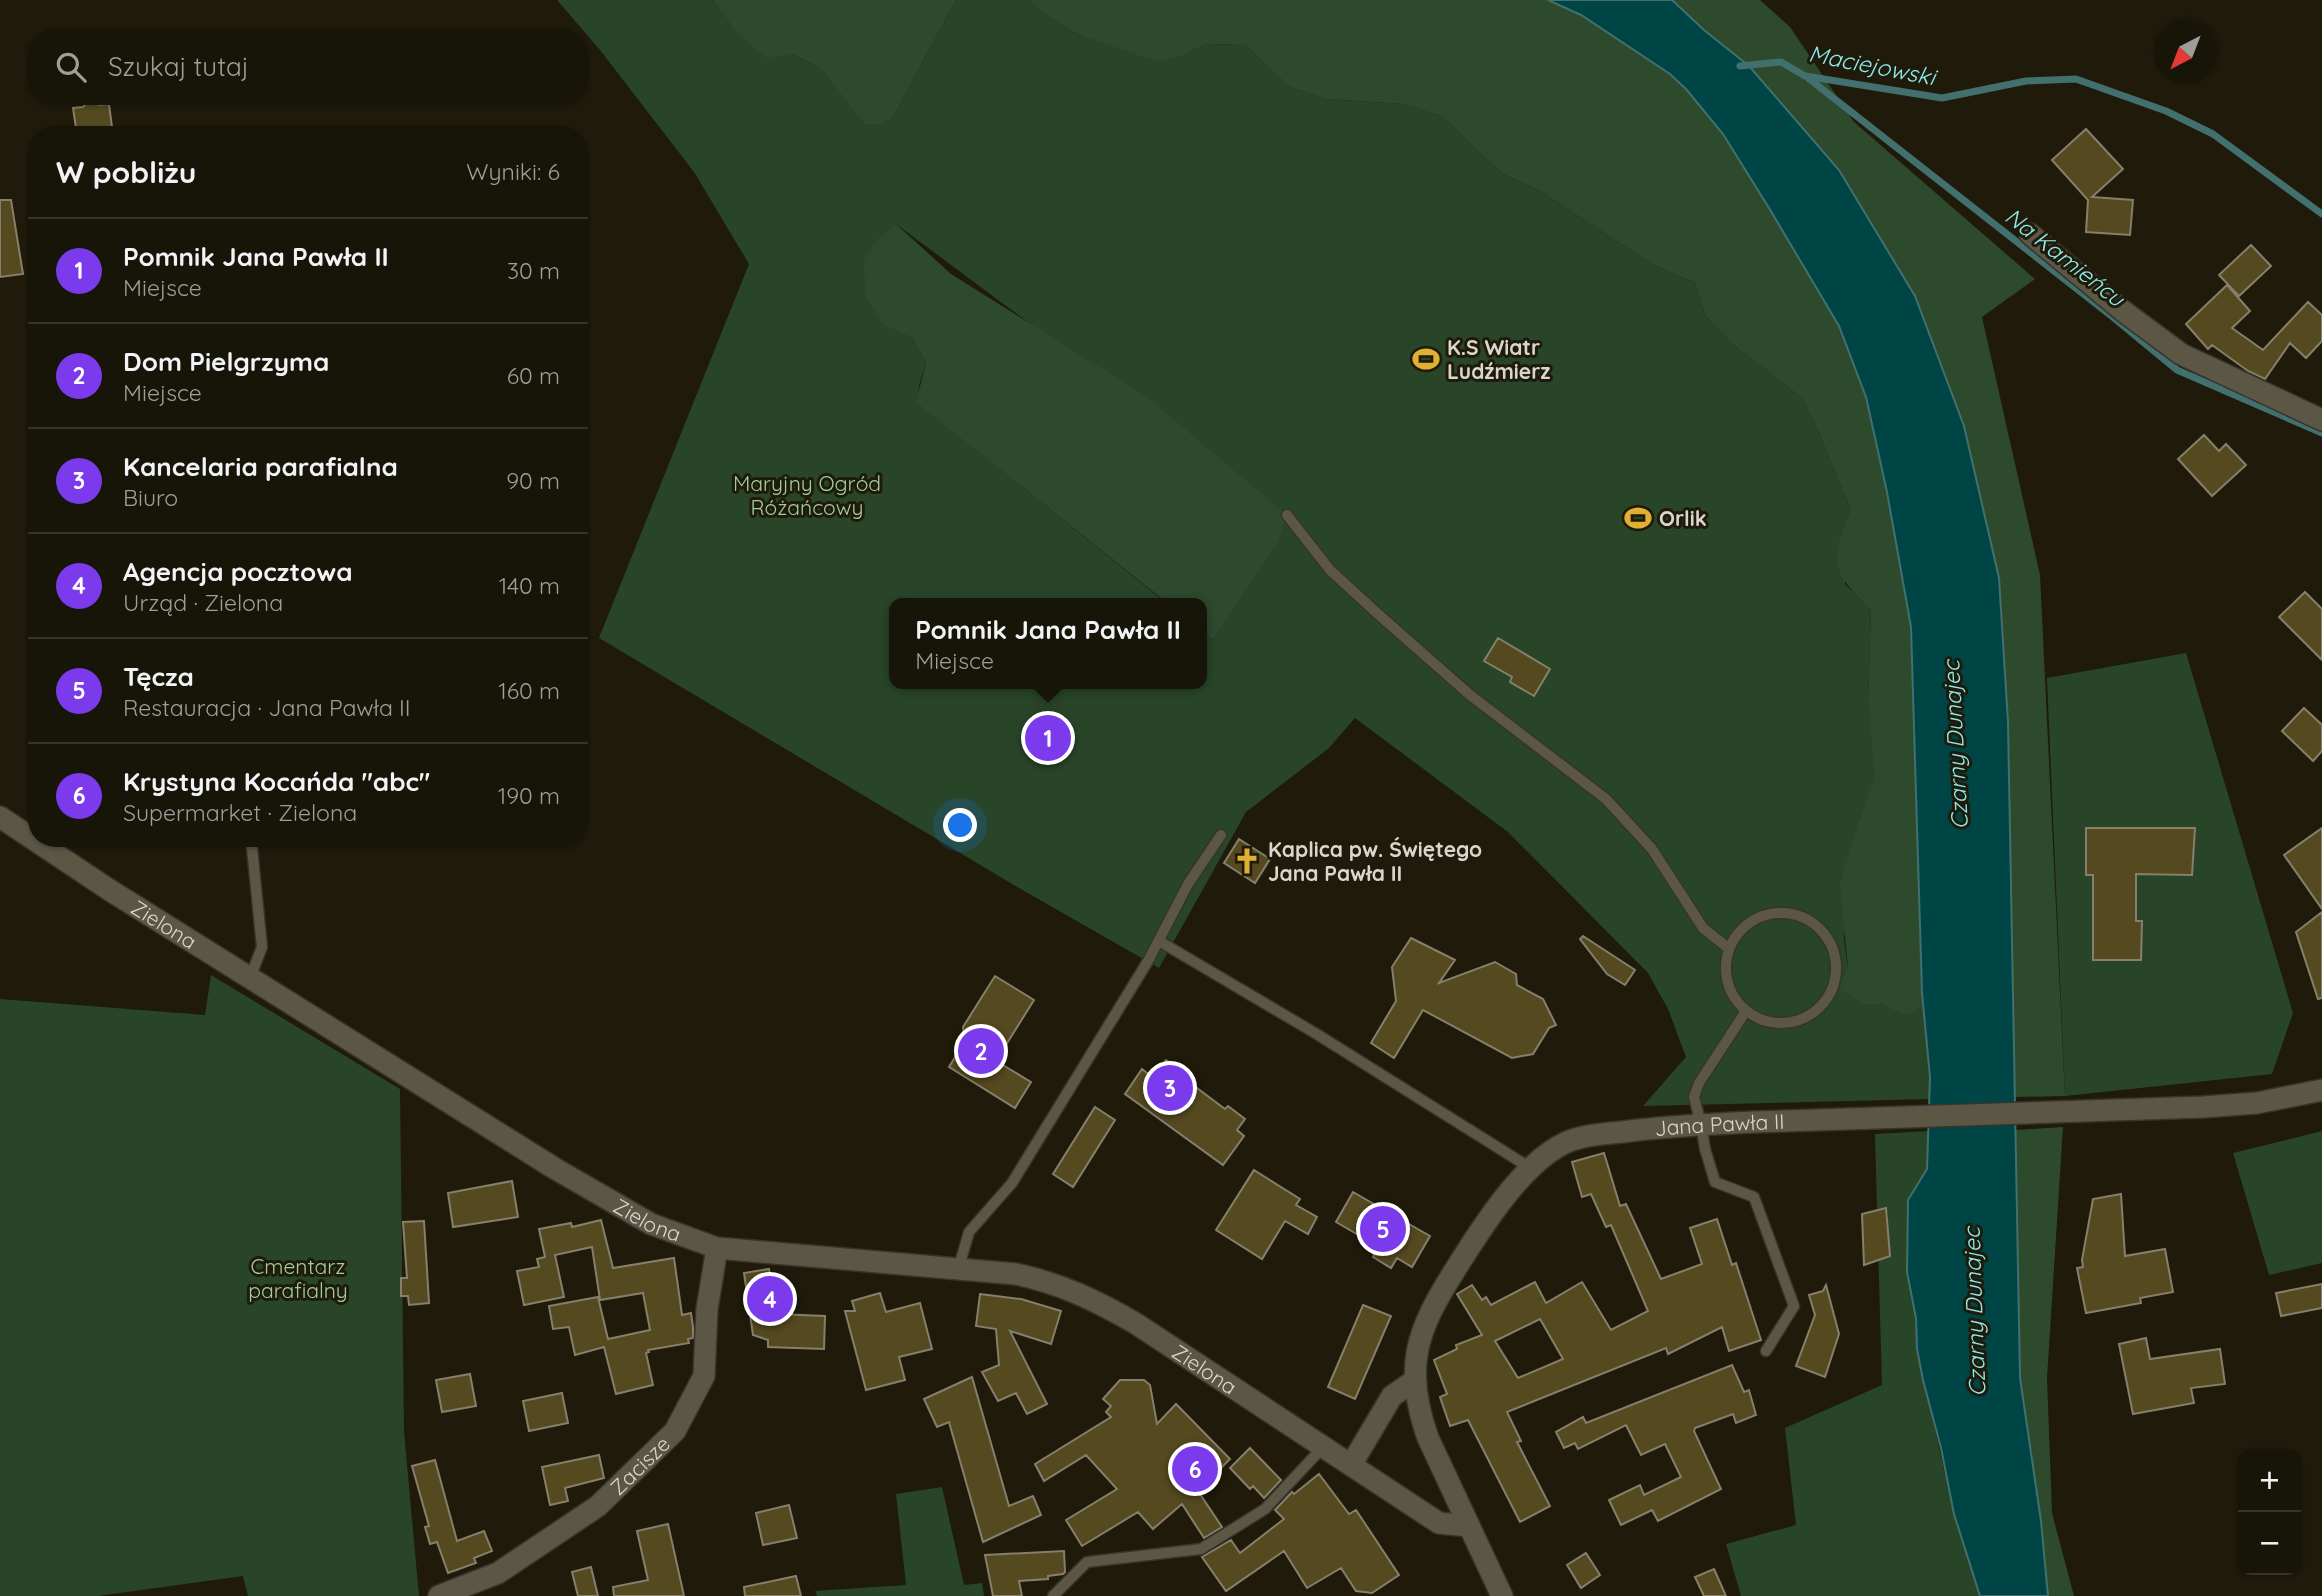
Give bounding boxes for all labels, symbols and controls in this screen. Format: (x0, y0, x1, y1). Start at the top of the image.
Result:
north arrow (2154, 21, 2217, 84)
search box (28, 28, 588, 105)
water label: Maciejowski (1806, 39, 1941, 92)
icon: search (52, 48, 90, 86)
text: Szukaj tutaj (108, 50, 249, 83)
text: W pobliżu (56, 153, 196, 191)
text: Wyniki: 6 (466, 157, 560, 186)
water label: Na Kamieńcu (1999, 201, 2132, 314)
text: Pomnik Jana Pawła II (123, 240, 389, 273)
text: 1 (75, 256, 83, 285)
text: 30 m (507, 256, 560, 285)
text: Miejsce (123, 273, 202, 302)
place label: K.S Wiatr Ludźmierz (1447, 334, 1550, 384)
sports icon: K.S Wiatr Ludźmierz (1411, 344, 1441, 374)
text: Dom Pielgrzyma (123, 345, 329, 378)
text: 2 (72, 361, 86, 390)
text: 60 m (507, 361, 560, 390)
text: Miejsce (123, 378, 202, 407)
text: Kancelaria parafialna (123, 450, 398, 483)
text: 3 (73, 466, 85, 495)
text: 90 m (506, 466, 560, 495)
park label: Maryjny Ogród Różańcowy (733, 470, 881, 520)
text: Biuro (123, 483, 178, 512)
sports icon: Orlik (1623, 503, 1653, 533)
place label: Orlik (1659, 505, 1707, 531)
text: Agencja pocztowa (123, 555, 353, 588)
text: 4 (72, 571, 86, 600)
text: 140 m (499, 571, 560, 600)
text: Urząd · Zielona (123, 588, 283, 617)
popup (889, 598, 1207, 689)
text: Pomnik Jana Pawła II (915, 613, 1181, 646)
text: Miejsce (915, 646, 994, 675)
water label: Czarny Dunajec (1936, 658, 1974, 830)
text: Tęcza (123, 660, 194, 693)
text: 5 (72, 676, 86, 705)
text: 160 m (498, 676, 560, 705)
text: Restauracja · Jana Pawła II (123, 693, 411, 722)
pin: 1 (1025, 712, 1071, 764)
text: Krystyna Kocańda "abc" (123, 765, 430, 798)
text: 6 (73, 781, 85, 810)
text: 190 m (498, 781, 560, 810)
text: Supermarket · Zielona (123, 798, 357, 827)
your location (943, 808, 977, 842)
place label: Kaplica pw. Świętego Jana Pawła II (1268, 836, 1482, 886)
church icon: Kaplica pw. Świętego Jana Pawła II (1232, 846, 1262, 876)
street label: Zielona (127, 894, 202, 954)
pin: 2 (958, 1025, 1004, 1077)
pin: 3 (1147, 1062, 1193, 1114)
street label: Jana Pawła II (1653, 1108, 1785, 1141)
street label: Zielona (609, 1192, 685, 1247)
pin: 5 (1360, 1203, 1406, 1255)
water label: Czarny Dunajec (1956, 1225, 1991, 1397)
park label: Cmentarz parafialny (248, 1253, 348, 1303)
pin: 4 (747, 1273, 793, 1325)
street label: Zielona (1168, 1338, 1242, 1400)
street label: Zacisze (604, 1430, 675, 1500)
pin: 6 (1172, 1443, 1218, 1495)
map controls (2238, 1449, 2301, 1575)
button: + (2238, 1449, 2301, 1512)
button: − (2238, 1512, 2301, 1575)

